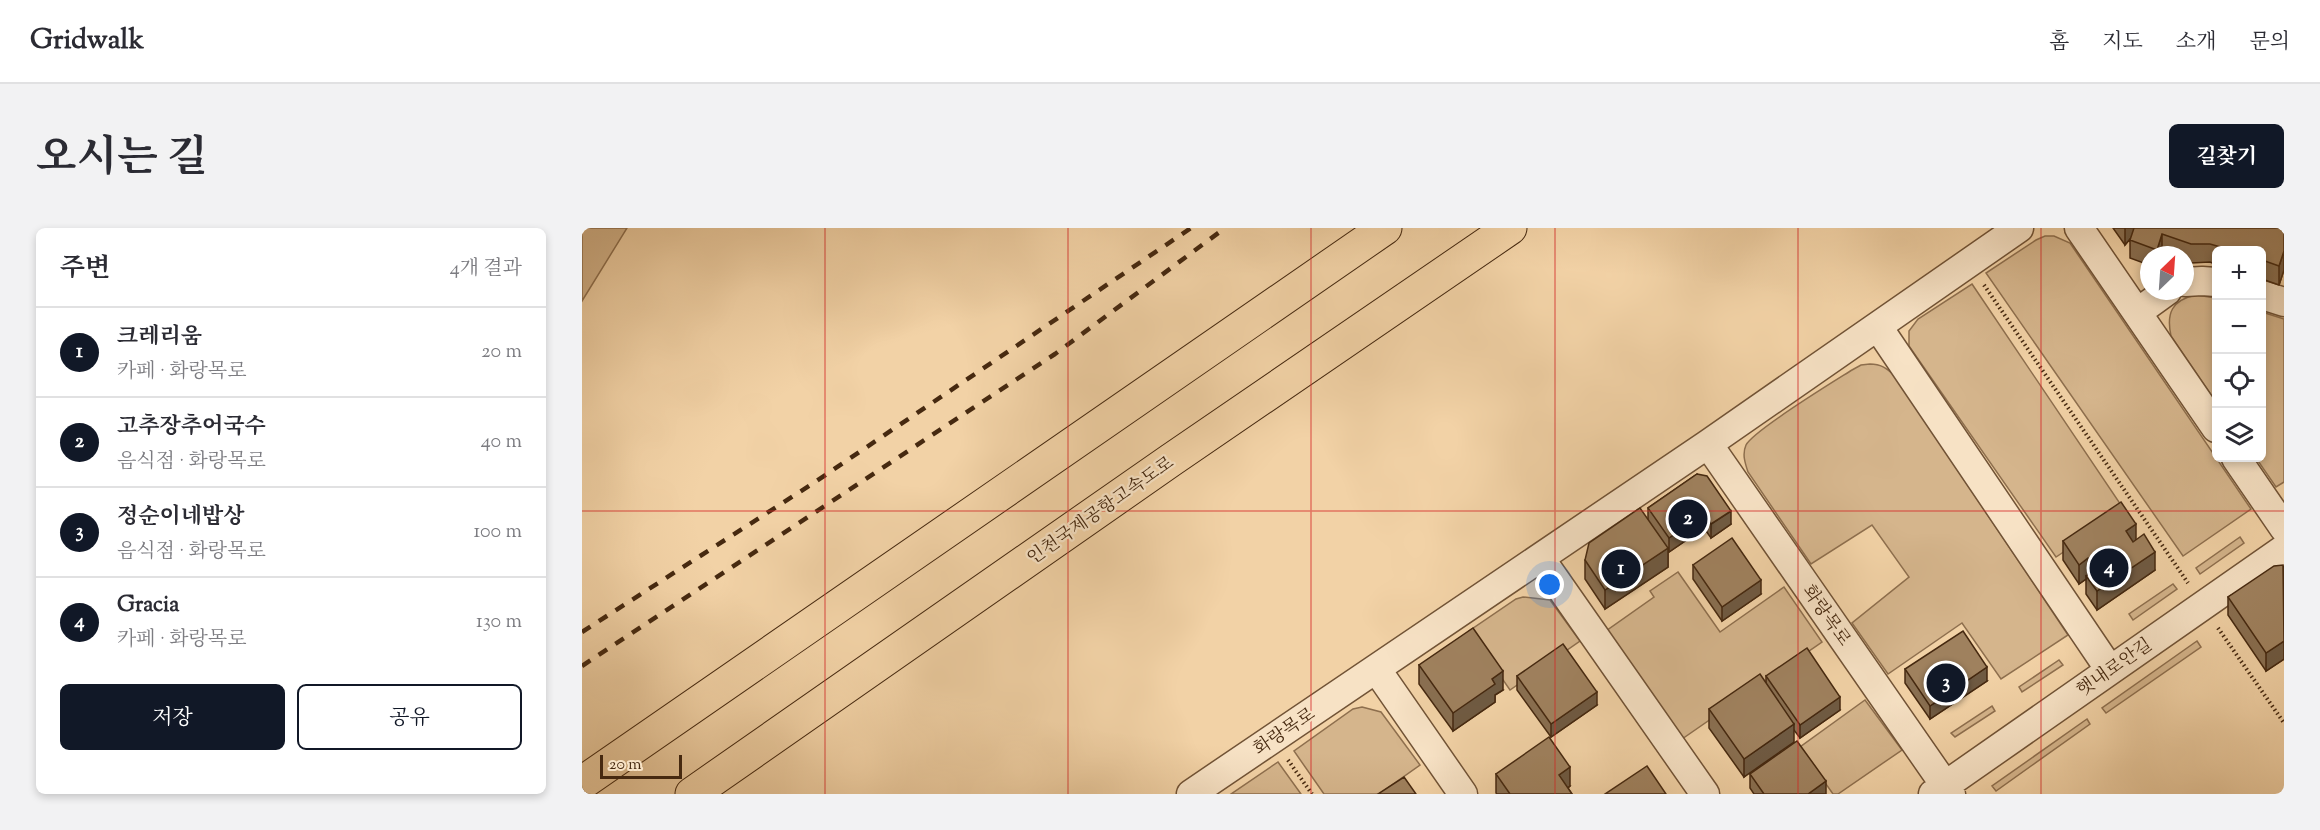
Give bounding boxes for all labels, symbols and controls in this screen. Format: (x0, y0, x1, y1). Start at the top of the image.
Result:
text: Gridwalk (30, 21, 144, 61)
text: 홈 (2049, 28, 2069, 58)
text: 지도 (2102, 28, 2143, 58)
text: 소개 (2176, 28, 2216, 58)
text: 문의 (2249, 28, 2290, 58)
button: 길찾기 (2169, 124, 2284, 188)
text: 오시는 길 (36, 130, 207, 190)
north arrow (2140, 246, 2194, 300)
map controls (2212, 246, 2266, 462)
button: + (2212, 246, 2266, 300)
text: 주변 (60, 251, 110, 288)
text: 4개 결과 (450, 255, 522, 284)
button: − (2212, 300, 2266, 354)
text: 크레리움 (117, 322, 202, 354)
text: 1 (76, 338, 83, 367)
text: 20 m (481, 338, 522, 367)
button: locate (2212, 354, 2266, 408)
text: 카페 · 화랑목로 (117, 358, 246, 387)
button: layers (2212, 408, 2266, 462)
text: 고추장추어국수 (117, 412, 266, 444)
text: 2 (75, 428, 84, 457)
text: 40 m (481, 428, 522, 457)
text: 음식점 · 화랑목로 (117, 448, 266, 477)
street label: 인천국제공항고속도로 (1022, 451, 1180, 572)
pin: 2 (1668, 496, 1708, 542)
text: 정순이네밥상 (117, 502, 245, 534)
text: 3 (75, 518, 84, 547)
text: 100 m (473, 518, 522, 547)
text: 음식점 · 화랑목로 (117, 538, 266, 567)
pin: 1 (1602, 546, 1640, 592)
pin: 4 (2090, 546, 2128, 590)
your location (1535, 570, 1564, 599)
street label: 화랑목로 (1795, 580, 1856, 652)
text: Gracia (117, 590, 179, 622)
text: 4 (74, 608, 85, 637)
text: 130 m (476, 608, 522, 637)
text: 카페 · 화랑목로 (117, 626, 246, 655)
street label: 햇내로안길 (2072, 633, 2158, 704)
pin: 3 (1926, 660, 1966, 706)
button: 저장 (60, 684, 285, 750)
button: 공유 (297, 684, 522, 750)
street label: 화랑목로 (1249, 702, 1321, 763)
scale bar (600, 752, 682, 780)
text: 20 m (609, 754, 642, 777)

